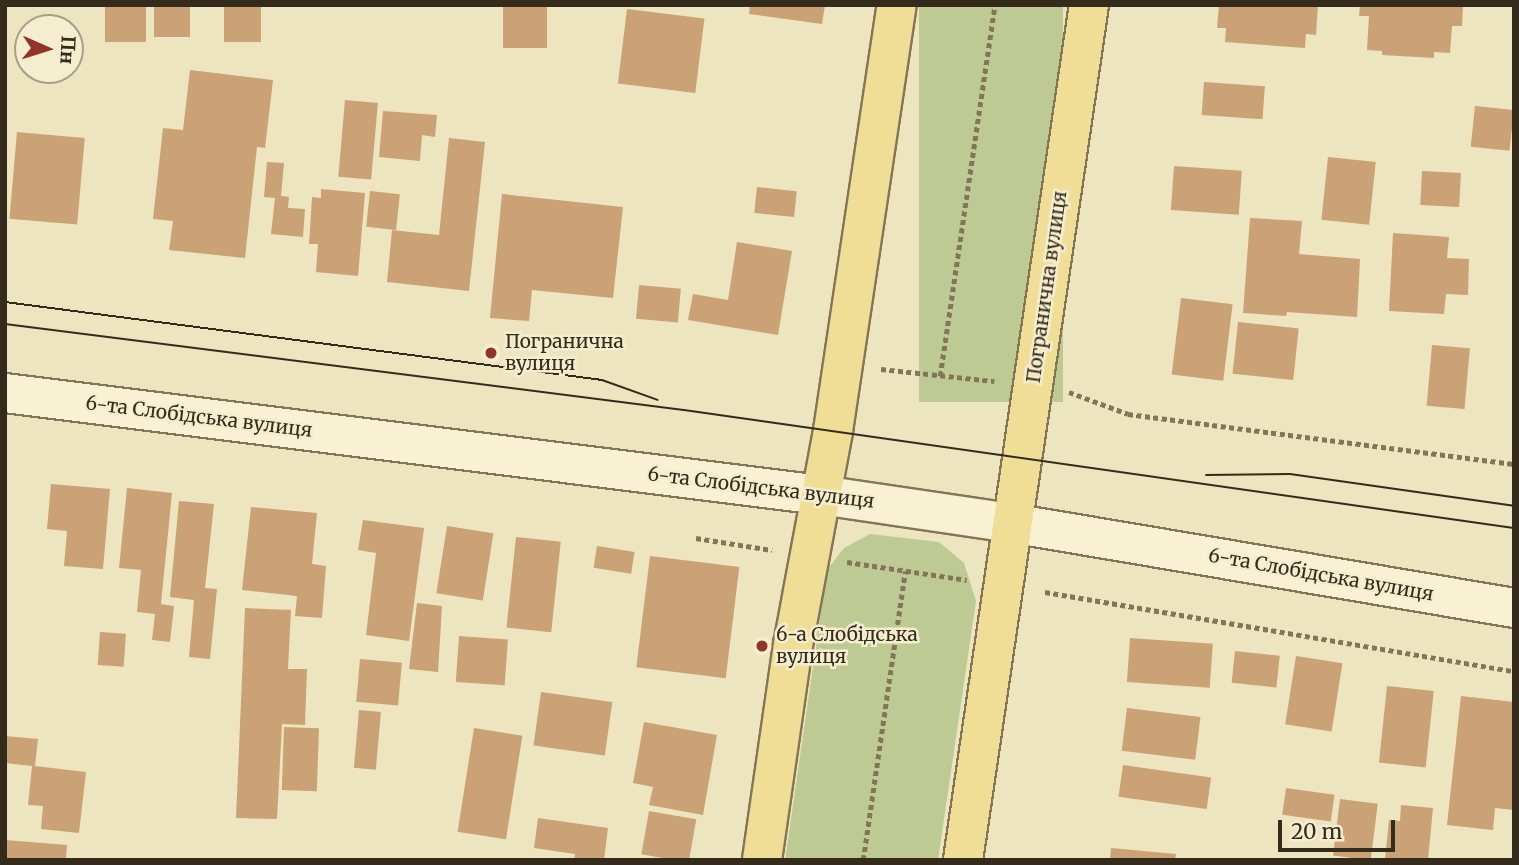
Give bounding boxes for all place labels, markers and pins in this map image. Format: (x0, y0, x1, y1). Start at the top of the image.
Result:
place label: Погранична вулиця (505, 331, 624, 375)
marker: Погранична вулиця (483, 345, 499, 361)
place label: 6-а Слобідська вулиця (776, 624, 918, 668)
marker: 6-а Слобідська вулиця (754, 638, 770, 654)

